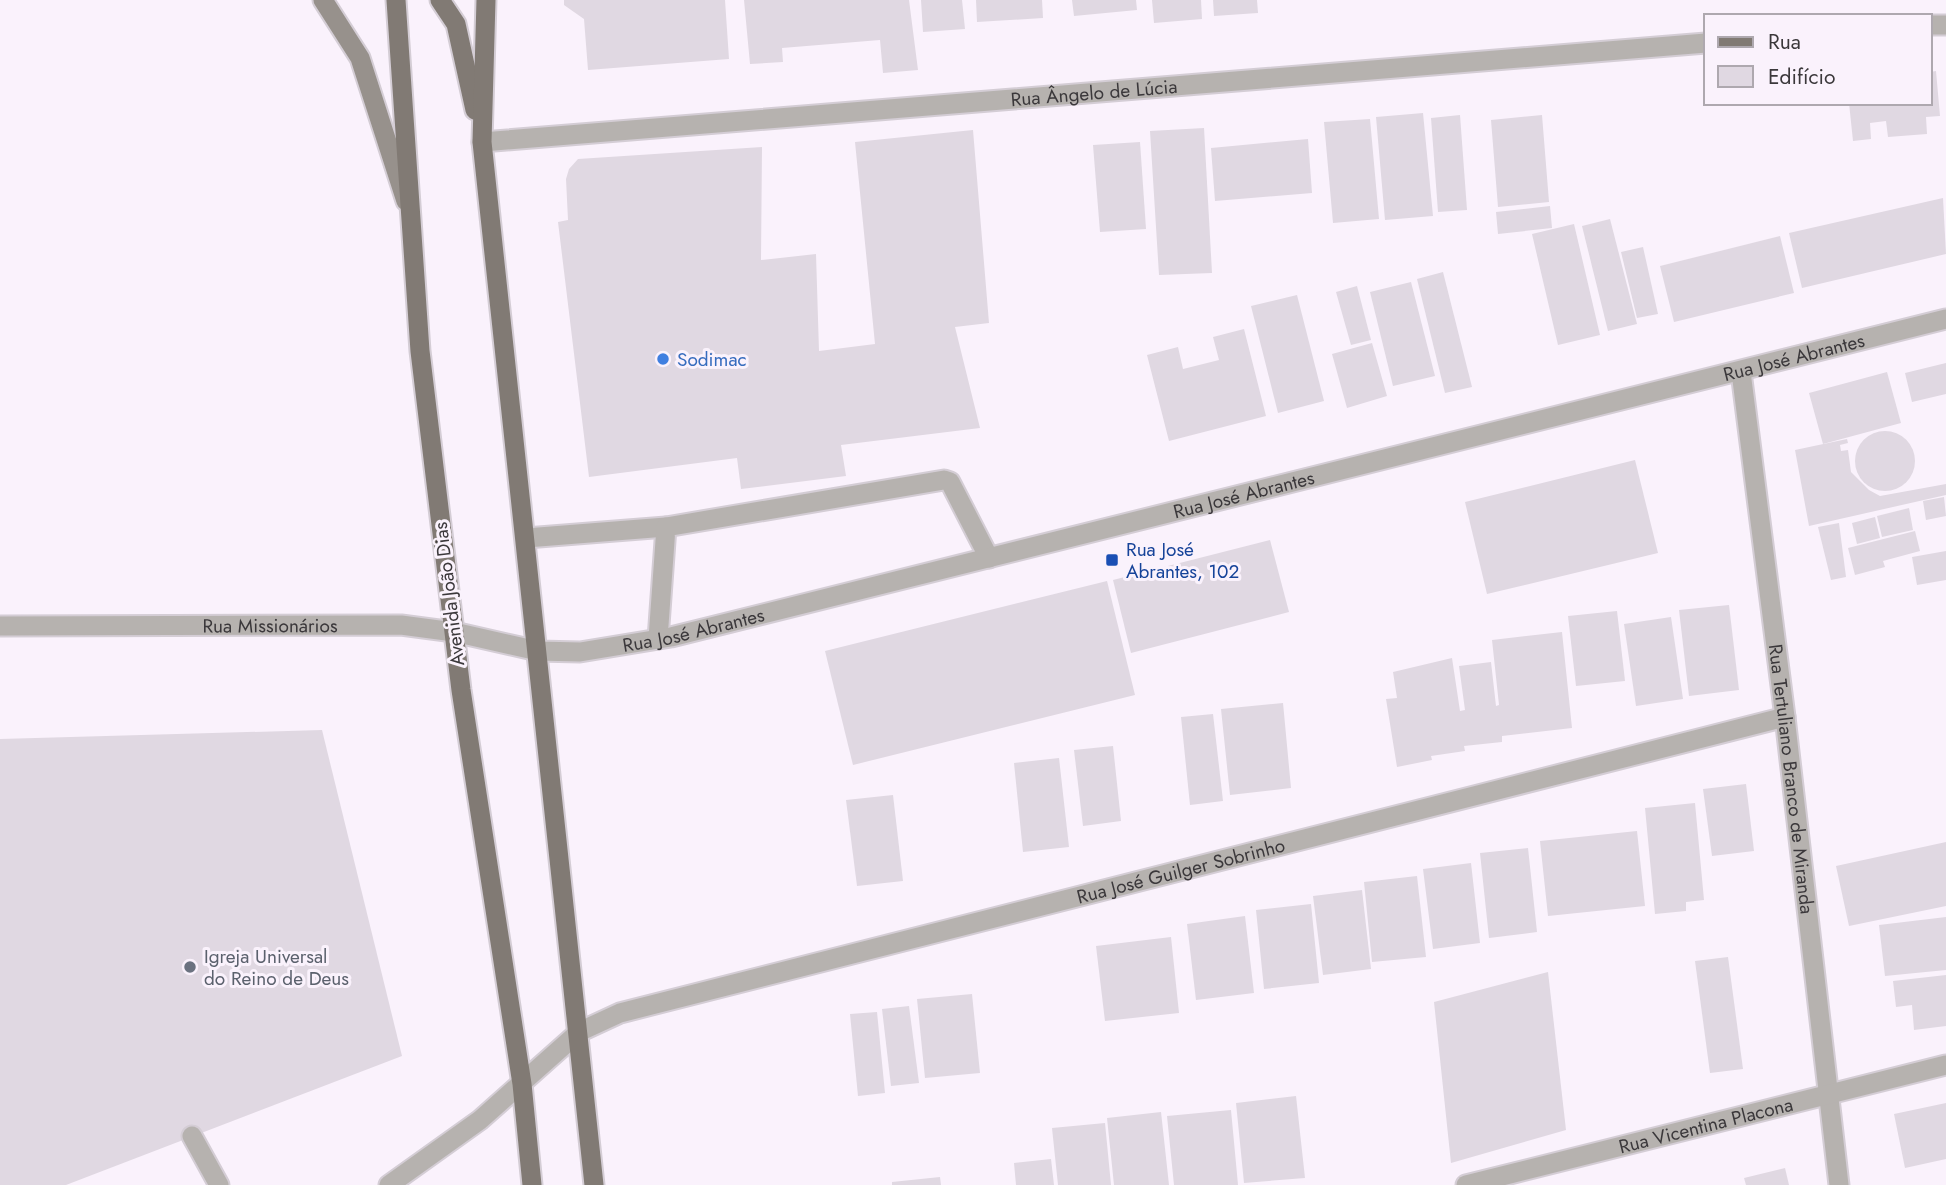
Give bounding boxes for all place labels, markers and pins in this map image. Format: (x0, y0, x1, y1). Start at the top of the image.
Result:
place label: Sodimac (677, 346, 747, 373)
marker: Sodimac (655, 351, 671, 367)
place label: Rua José Abrantes, 102 (1126, 536, 1239, 585)
marker: Rua José Abrantes, 102 (1104, 552, 1120, 568)
place label: Igreja Universal do Reino de Deus (204, 943, 349, 992)
marker: Igreja Universal do Reino de Deus (182, 959, 198, 975)

